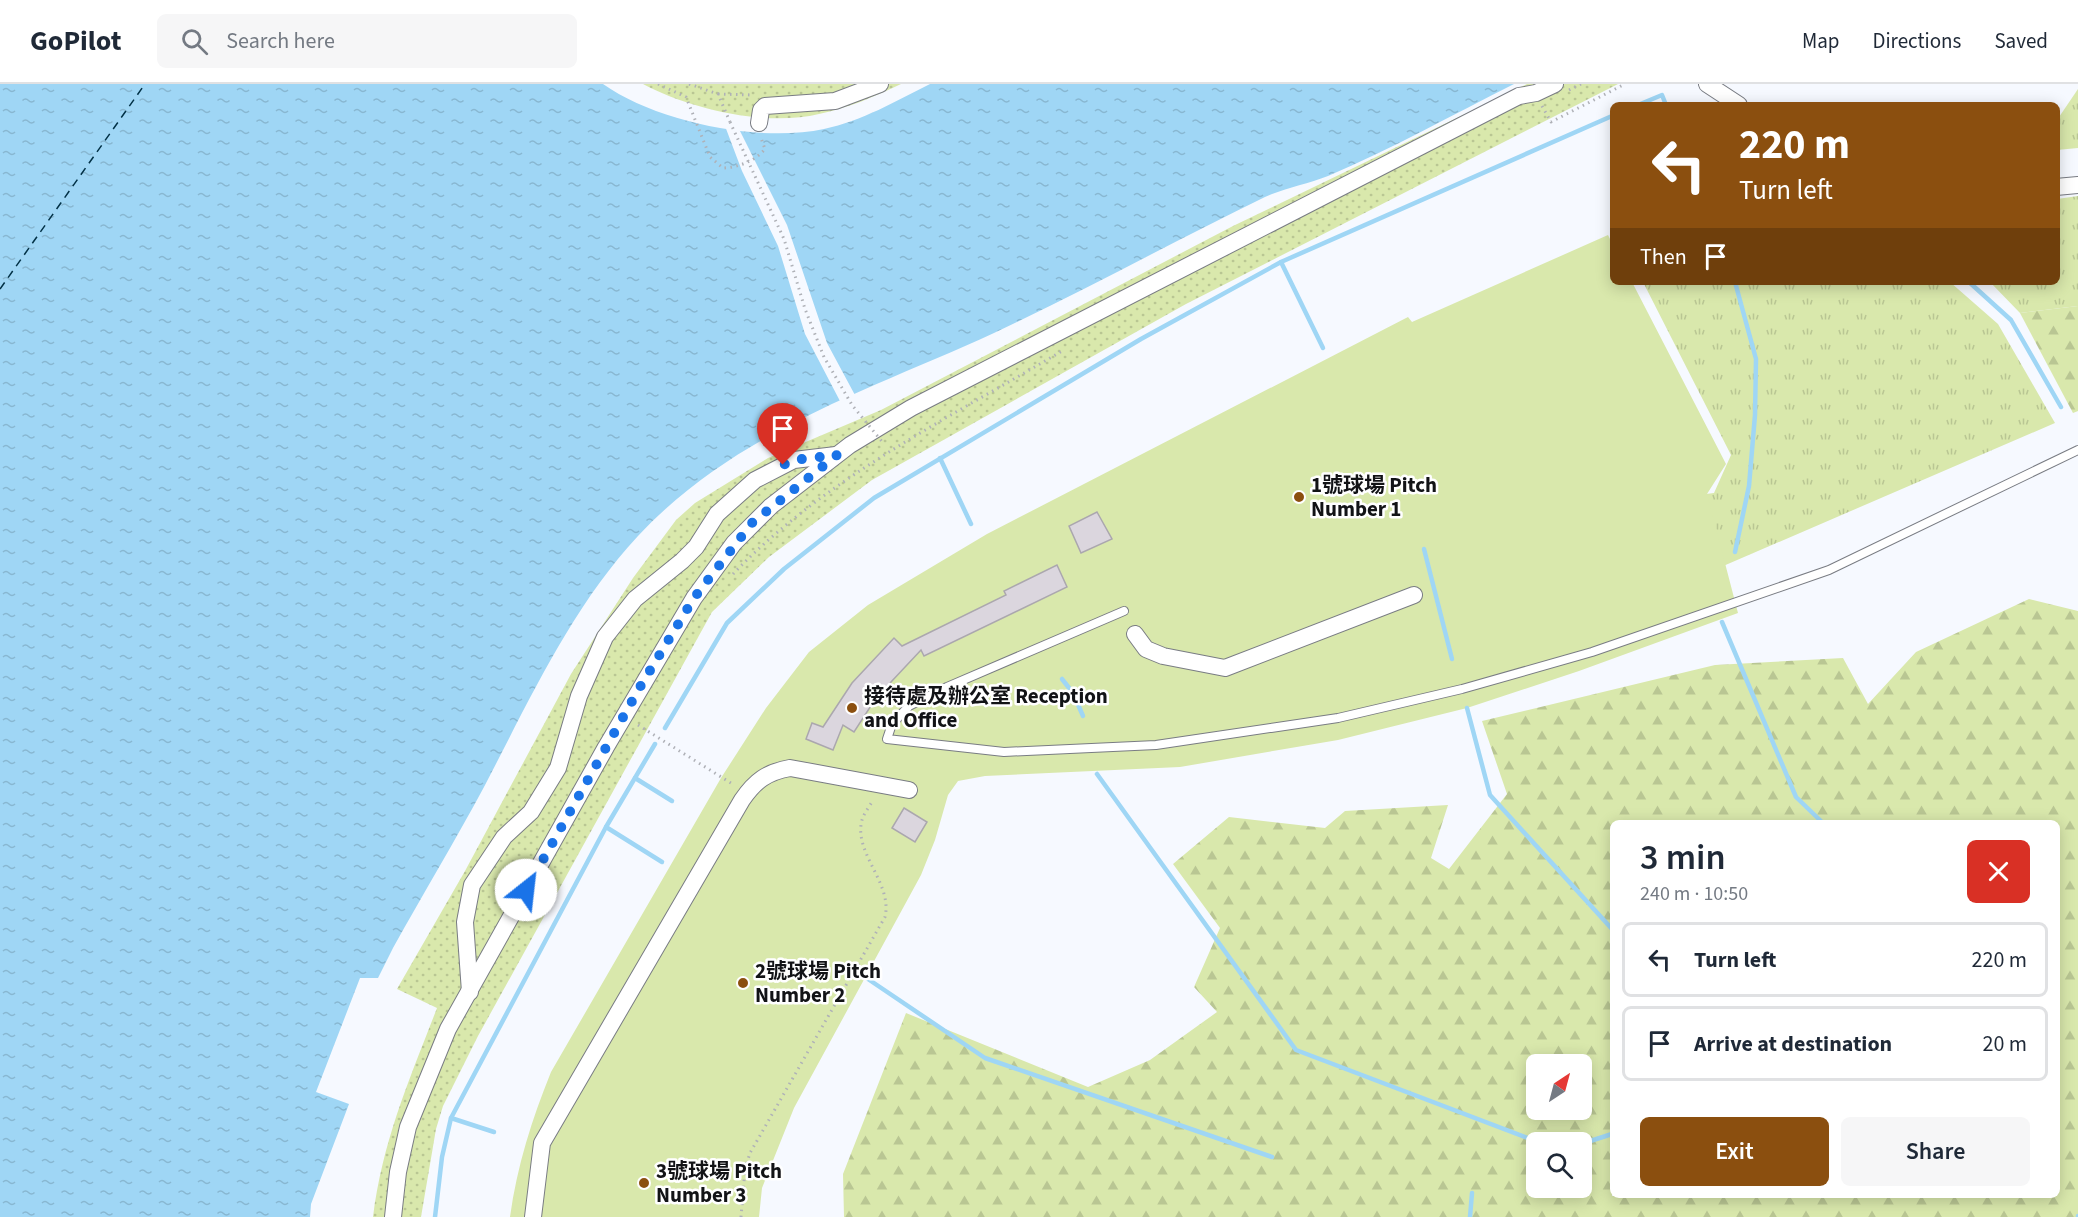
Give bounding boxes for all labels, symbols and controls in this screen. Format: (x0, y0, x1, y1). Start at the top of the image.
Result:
search box (157, 14, 577, 68)
text: GoPilot (30, 21, 121, 61)
icon: search (178, 25, 211, 58)
text: Search here (226, 25, 335, 57)
text: Map (1802, 26, 1840, 56)
text: Directions (1873, 26, 1961, 56)
text: Saved (1994, 26, 2048, 56)
text: 220 m (1739, 115, 1850, 175)
icon: left (1640, 126, 1718, 204)
text: Turn left (1739, 171, 1833, 210)
icon: arrive (1699, 240, 1732, 273)
text: Then (1640, 241, 1687, 273)
pin (757, 403, 808, 465)
icon: arrive (766, 412, 799, 445)
place label: 1號球場 Pitch Number 1 (1311, 470, 1437, 524)
marker: 1號球場 Pitch Number 1 (1292, 490, 1306, 504)
place label: 接待處及辦公室 Reception and Office (864, 681, 1108, 735)
marker: 接待處及辦公室 Reception and Office (845, 701, 859, 715)
text: 3 min (1640, 832, 1726, 883)
button: close (1967, 840, 2030, 903)
position arrow (494, 858, 558, 922)
text: 240 m · 10:50 (1640, 880, 1748, 908)
icon: left (1643, 943, 1676, 976)
text: Turn left (1694, 944, 1776, 976)
text: 220 m (1972, 944, 2027, 976)
place label: 2號球場 Pitch Number 2 (755, 956, 881, 1010)
marker: 2號球場 Pitch Number 2 (736, 976, 750, 990)
icon: arrive (1643, 1027, 1676, 1060)
text: Arrive at destination (1694, 1028, 1892, 1060)
text: 20 m (1982, 1028, 2027, 1060)
north arrow (1526, 1054, 1592, 1120)
map controls (1526, 1054, 1592, 1198)
button: Exit (1640, 1117, 1829, 1186)
button: Share (1841, 1117, 2030, 1186)
button: search (1526, 1132, 1592, 1198)
place label: 3號球場 Pitch Number 3 (656, 1156, 782, 1210)
marker: 3號球場 Pitch Number 3 (637, 1176, 651, 1190)

